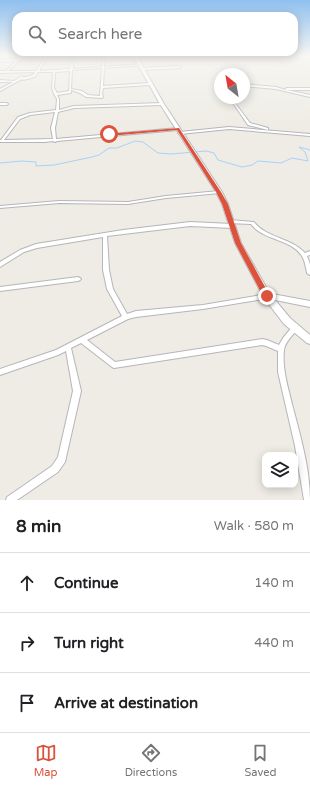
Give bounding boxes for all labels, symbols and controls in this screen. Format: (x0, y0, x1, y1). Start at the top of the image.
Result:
search box (12, 12, 298, 56)
icon: search (26, 23, 48, 45)
text: Search here (58, 25, 142, 43)
north arrow (214, 68, 250, 104)
route start (100, 125, 118, 143)
route end (258, 287, 276, 305)
map controls (262, 452, 298, 488)
button: layers (262, 452, 298, 488)
text: 8 min (16, 516, 61, 537)
text: Walk · 580 m (214, 518, 294, 534)
icon: ahead (16, 572, 38, 594)
text: Continue (54, 574, 118, 592)
text: 140 m (254, 575, 294, 591)
icon: right (16, 632, 38, 654)
text: Turn right (54, 634, 124, 652)
text: 440 m (254, 635, 294, 651)
icon: arrive (16, 692, 38, 714)
text: Arrive at destination (54, 694, 198, 712)
tab: Map (34, 742, 57, 779)
tab: Directions (125, 742, 177, 779)
tab: Saved (245, 742, 276, 779)

